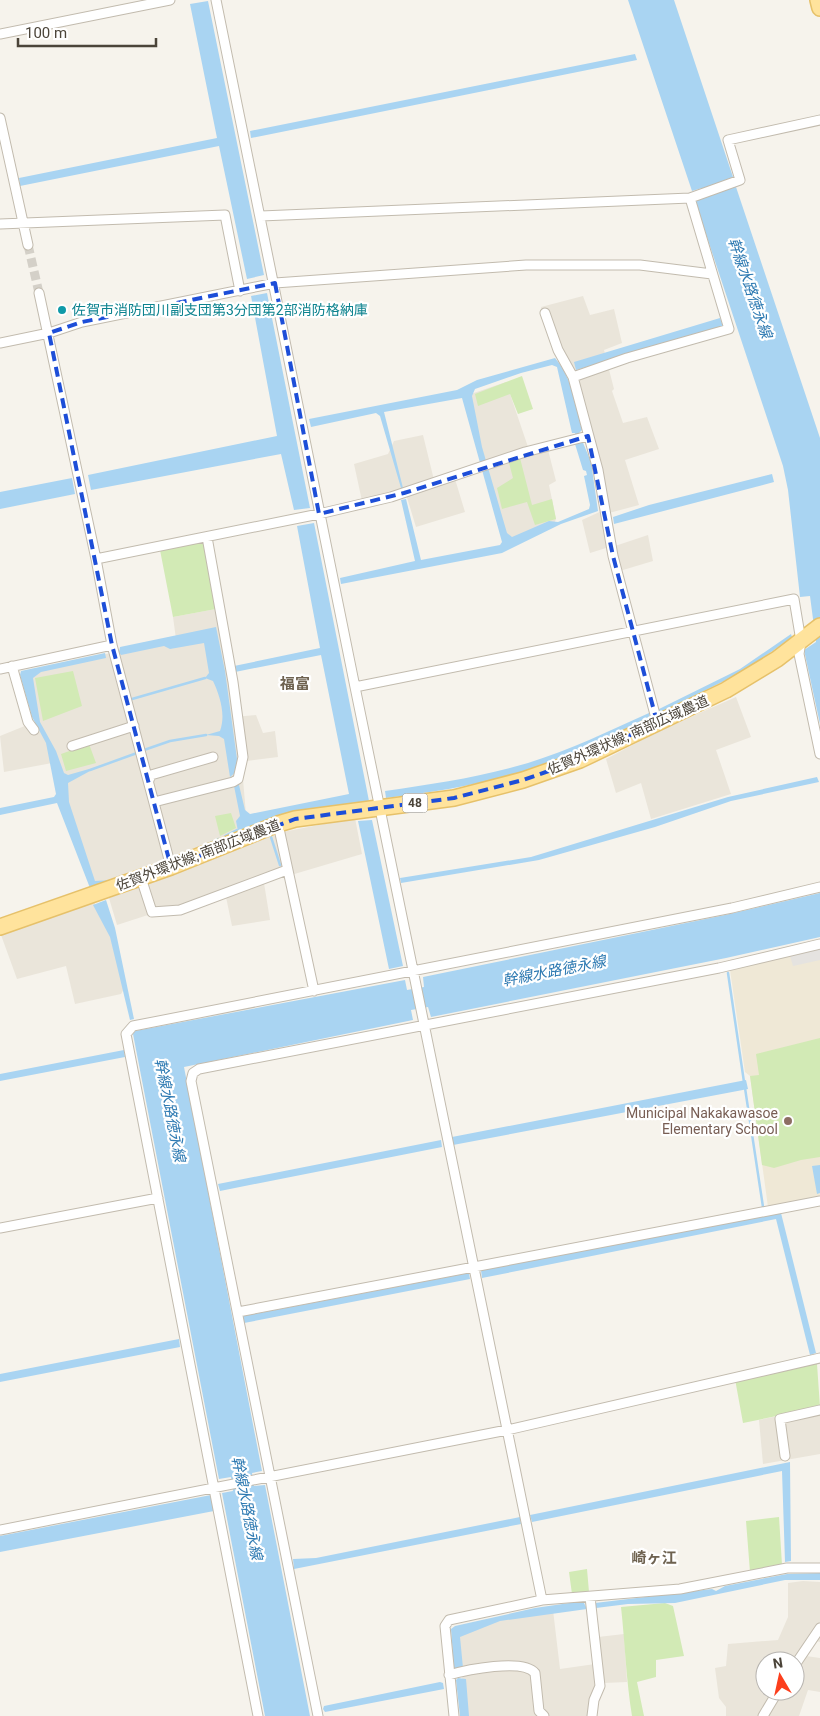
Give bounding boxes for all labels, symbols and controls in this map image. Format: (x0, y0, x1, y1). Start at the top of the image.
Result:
scale bar (18, 15, 155, 47)
text: 100 m (25, 24, 67, 42)
water label: 幹線水路徳永線 (724, 235, 776, 342)
place label: 佐賀市消防団川副支団第3分団第2部消防格納庫 (72, 302, 368, 318)
marker: 佐賀市消防団川副支団第3分団第2部消防格納庫 (56, 304, 68, 316)
district label: 福富 (279, 675, 310, 693)
street label: 佐賀外環状線; 南部広域農道 (545, 692, 711, 778)
road number: 48 (402, 794, 428, 812)
street label: 佐賀外環状線; 南部広域農道 (114, 816, 282, 894)
water label: 幹線水路徳永線 (501, 952, 609, 990)
water label: 幹線水路徳永線 (151, 1057, 189, 1165)
place label: Municipal Nakakawasoe Elementary School (626, 1105, 778, 1137)
marker: Municipal Nakakawasoe Elementary School (782, 1115, 794, 1127)
water label: 幹線水路徳永線 (228, 1455, 266, 1563)
district label: 崎ヶ江 (631, 1549, 677, 1567)
north arrow (755, 1651, 805, 1701)
text: N (772, 1654, 784, 1672)

